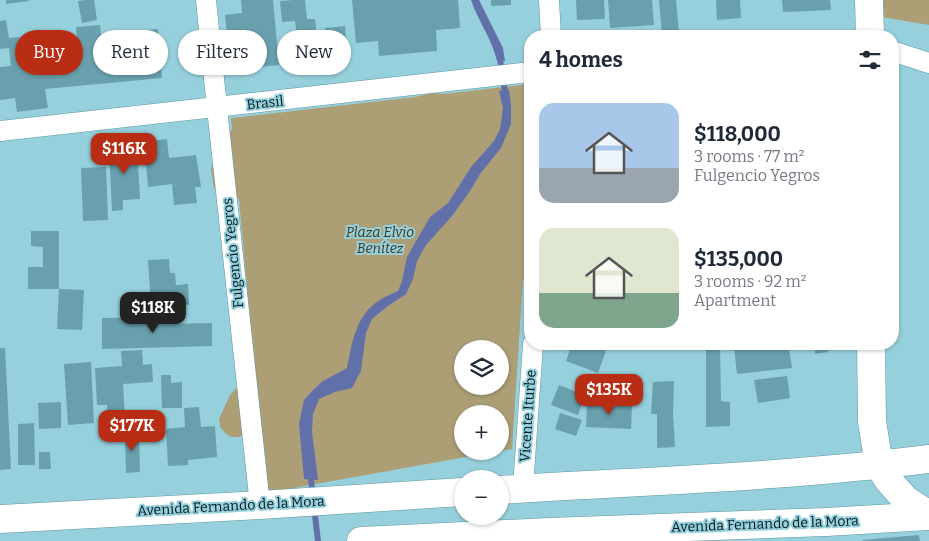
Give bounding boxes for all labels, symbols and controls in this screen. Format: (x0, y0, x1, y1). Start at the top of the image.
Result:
chip: Buy (15, 30, 83, 75)
chip: Rent (93, 30, 168, 75)
chip: Filters (178, 30, 267, 75)
chip: New (277, 30, 351, 75)
icon: filters (856, 46, 884, 74)
text: 4 homes (539, 47, 623, 73)
street label: Brasil (246, 93, 284, 113)
text: $118,000 (694, 121, 781, 147)
icon: home (579, 123, 639, 183)
pin: $116K (89, 132, 159, 175)
text: $116K (102, 139, 146, 158)
text: 3 rooms · 77 m² (694, 147, 804, 166)
text: Fulgencio Yegros (694, 166, 820, 185)
street label: Fulgencio Yegros (219, 197, 247, 309)
park label: Plaza Elvio Benítez (346, 224, 414, 257)
text: $135,000 (694, 246, 783, 272)
icon: home (579, 248, 639, 308)
text: 3 rooms · 92 m² (694, 272, 806, 291)
text: Apartment (694, 291, 776, 310)
pin: $118K (118, 292, 188, 334)
text: $118K (131, 298, 175, 317)
map controls (454, 340, 509, 525)
button: layers (454, 340, 509, 395)
street label: Vicente Iturbe (516, 369, 540, 463)
pin: $135K (574, 374, 644, 416)
text: $135K (586, 380, 632, 399)
button: + (454, 405, 509, 460)
pin: $177K (97, 410, 167, 452)
text: $177K (109, 416, 155, 435)
button: − (454, 470, 509, 525)
street label: Avenida Fernando de la Mora (137, 493, 326, 519)
street label: Avenida Fernando de la Mora (671, 512, 859, 536)

